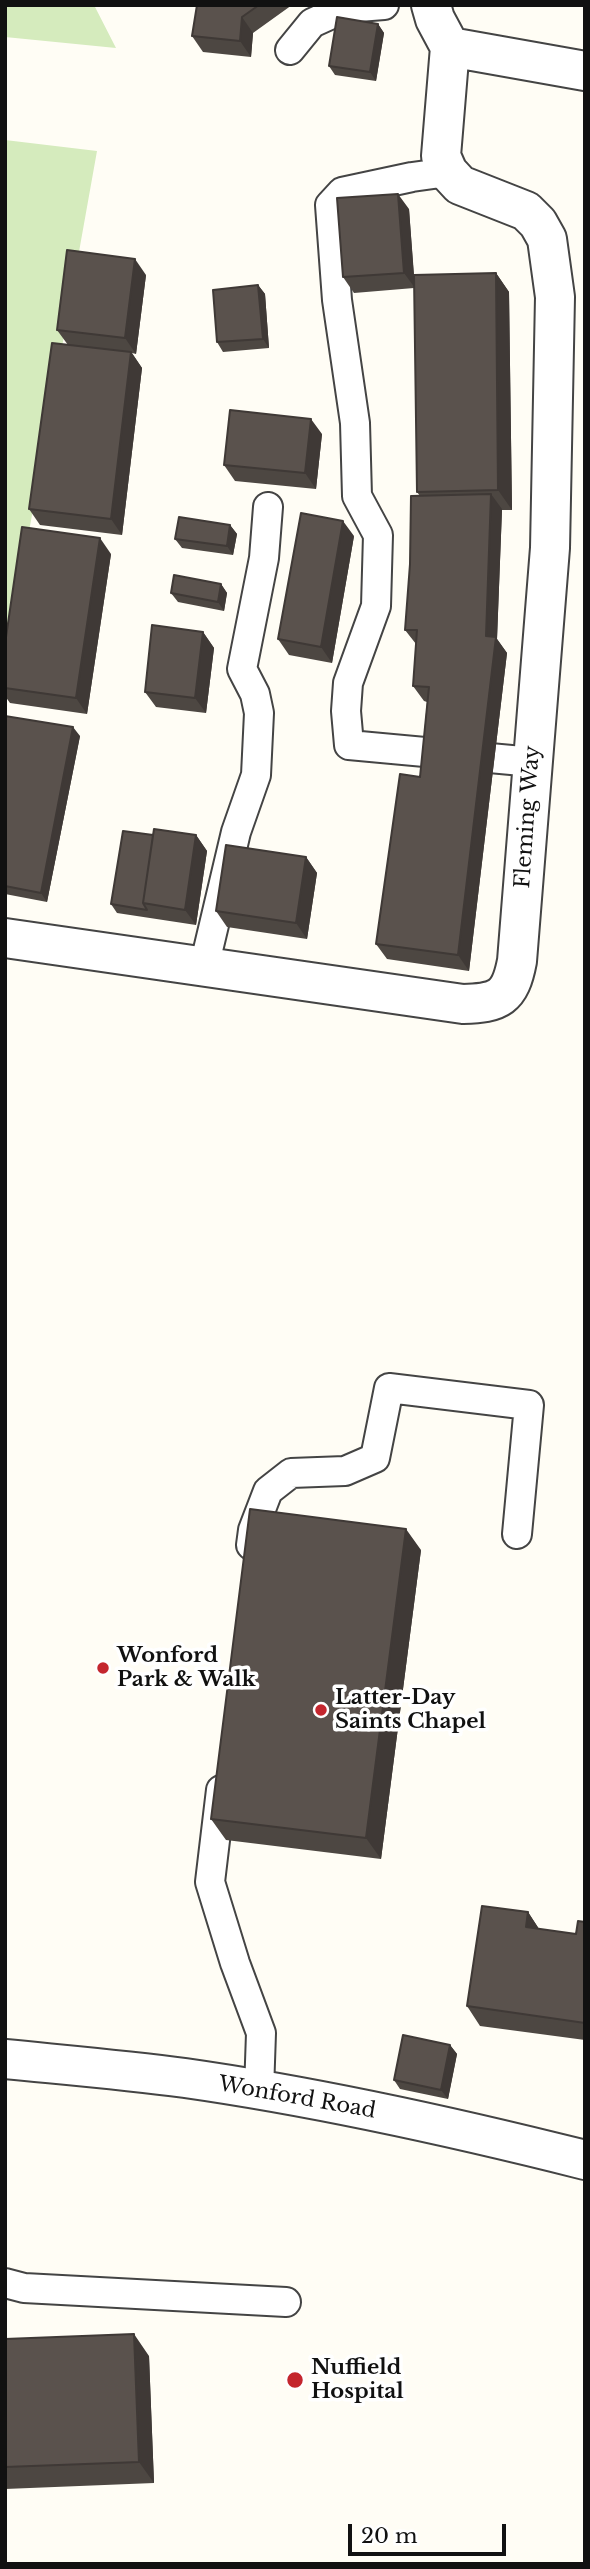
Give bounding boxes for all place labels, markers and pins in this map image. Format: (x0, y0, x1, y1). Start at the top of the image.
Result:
place label: Wonford Park & Walk (117, 1643, 256, 1693)
marker: Wonford Park & Walk (95, 1660, 111, 1676)
place label: Latter-Day Saints Chapel (335, 1685, 486, 1735)
marker: Latter-Day Saints Chapel (313, 1702, 329, 1718)
place label: Nuffield Hospital (311, 2355, 404, 2405)
marker: Nuffield Hospital (285, 2370, 305, 2390)

